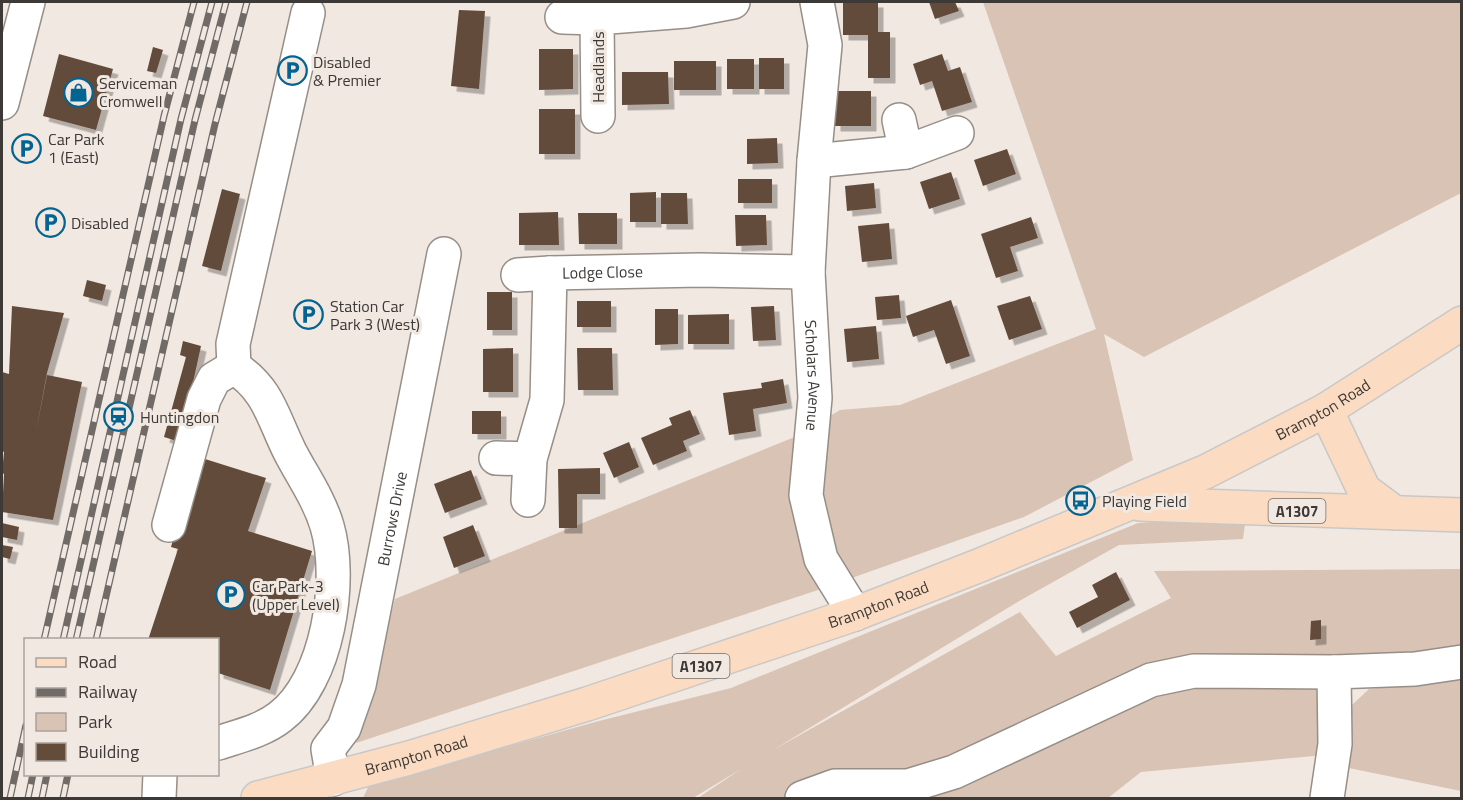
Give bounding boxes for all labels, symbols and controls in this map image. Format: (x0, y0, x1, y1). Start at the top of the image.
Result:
street label: Headlands (586, 31, 610, 103)
place label: Disabled & Premier (313, 50, 381, 92)
parking icon: Disabled & Premier (276, 55, 308, 87)
place label: Serviceman Cromwell (99, 71, 177, 113)
shop icon: Serviceman Cromwell (62, 76, 94, 108)
place label: Car Park 1 (East) (48, 127, 105, 169)
parking icon: Car Park 1 (East) (11, 132, 43, 164)
parking icon: Disabled (34, 207, 66, 239)
place label: Disabled (71, 211, 129, 235)
street label: Lodge Close (562, 259, 643, 285)
place label: Station Car Park 3 (West) (330, 294, 420, 336)
parking icon: Station Car Park 3 (West) (293, 299, 325, 331)
street label: Scholars Avenue (799, 319, 827, 432)
street label: Brampton Road (1271, 373, 1375, 446)
station icon: Huntingdon (103, 401, 135, 433)
place label: Huntingdon (140, 405, 219, 429)
street label: Burrows Drive (371, 469, 413, 568)
bus stop icon: Playing Field (1065, 485, 1097, 517)
place label: Playing Field (1102, 489, 1187, 513)
road number: A1307 (1268, 499, 1326, 523)
place label: Car Park-3 (Upper Level) (252, 574, 340, 616)
street label: Brampton Road (825, 574, 932, 634)
parking icon: Car Park-3 (Upper Level) (215, 579, 247, 611)
legend (24, 638, 219, 776)
text: Road (78, 648, 117, 675)
road number: A1307 (672, 654, 730, 678)
text: Railway (78, 678, 138, 705)
text: Park (78, 708, 113, 735)
street label: Brampton Road (362, 729, 471, 781)
text: Building (78, 738, 139, 765)

